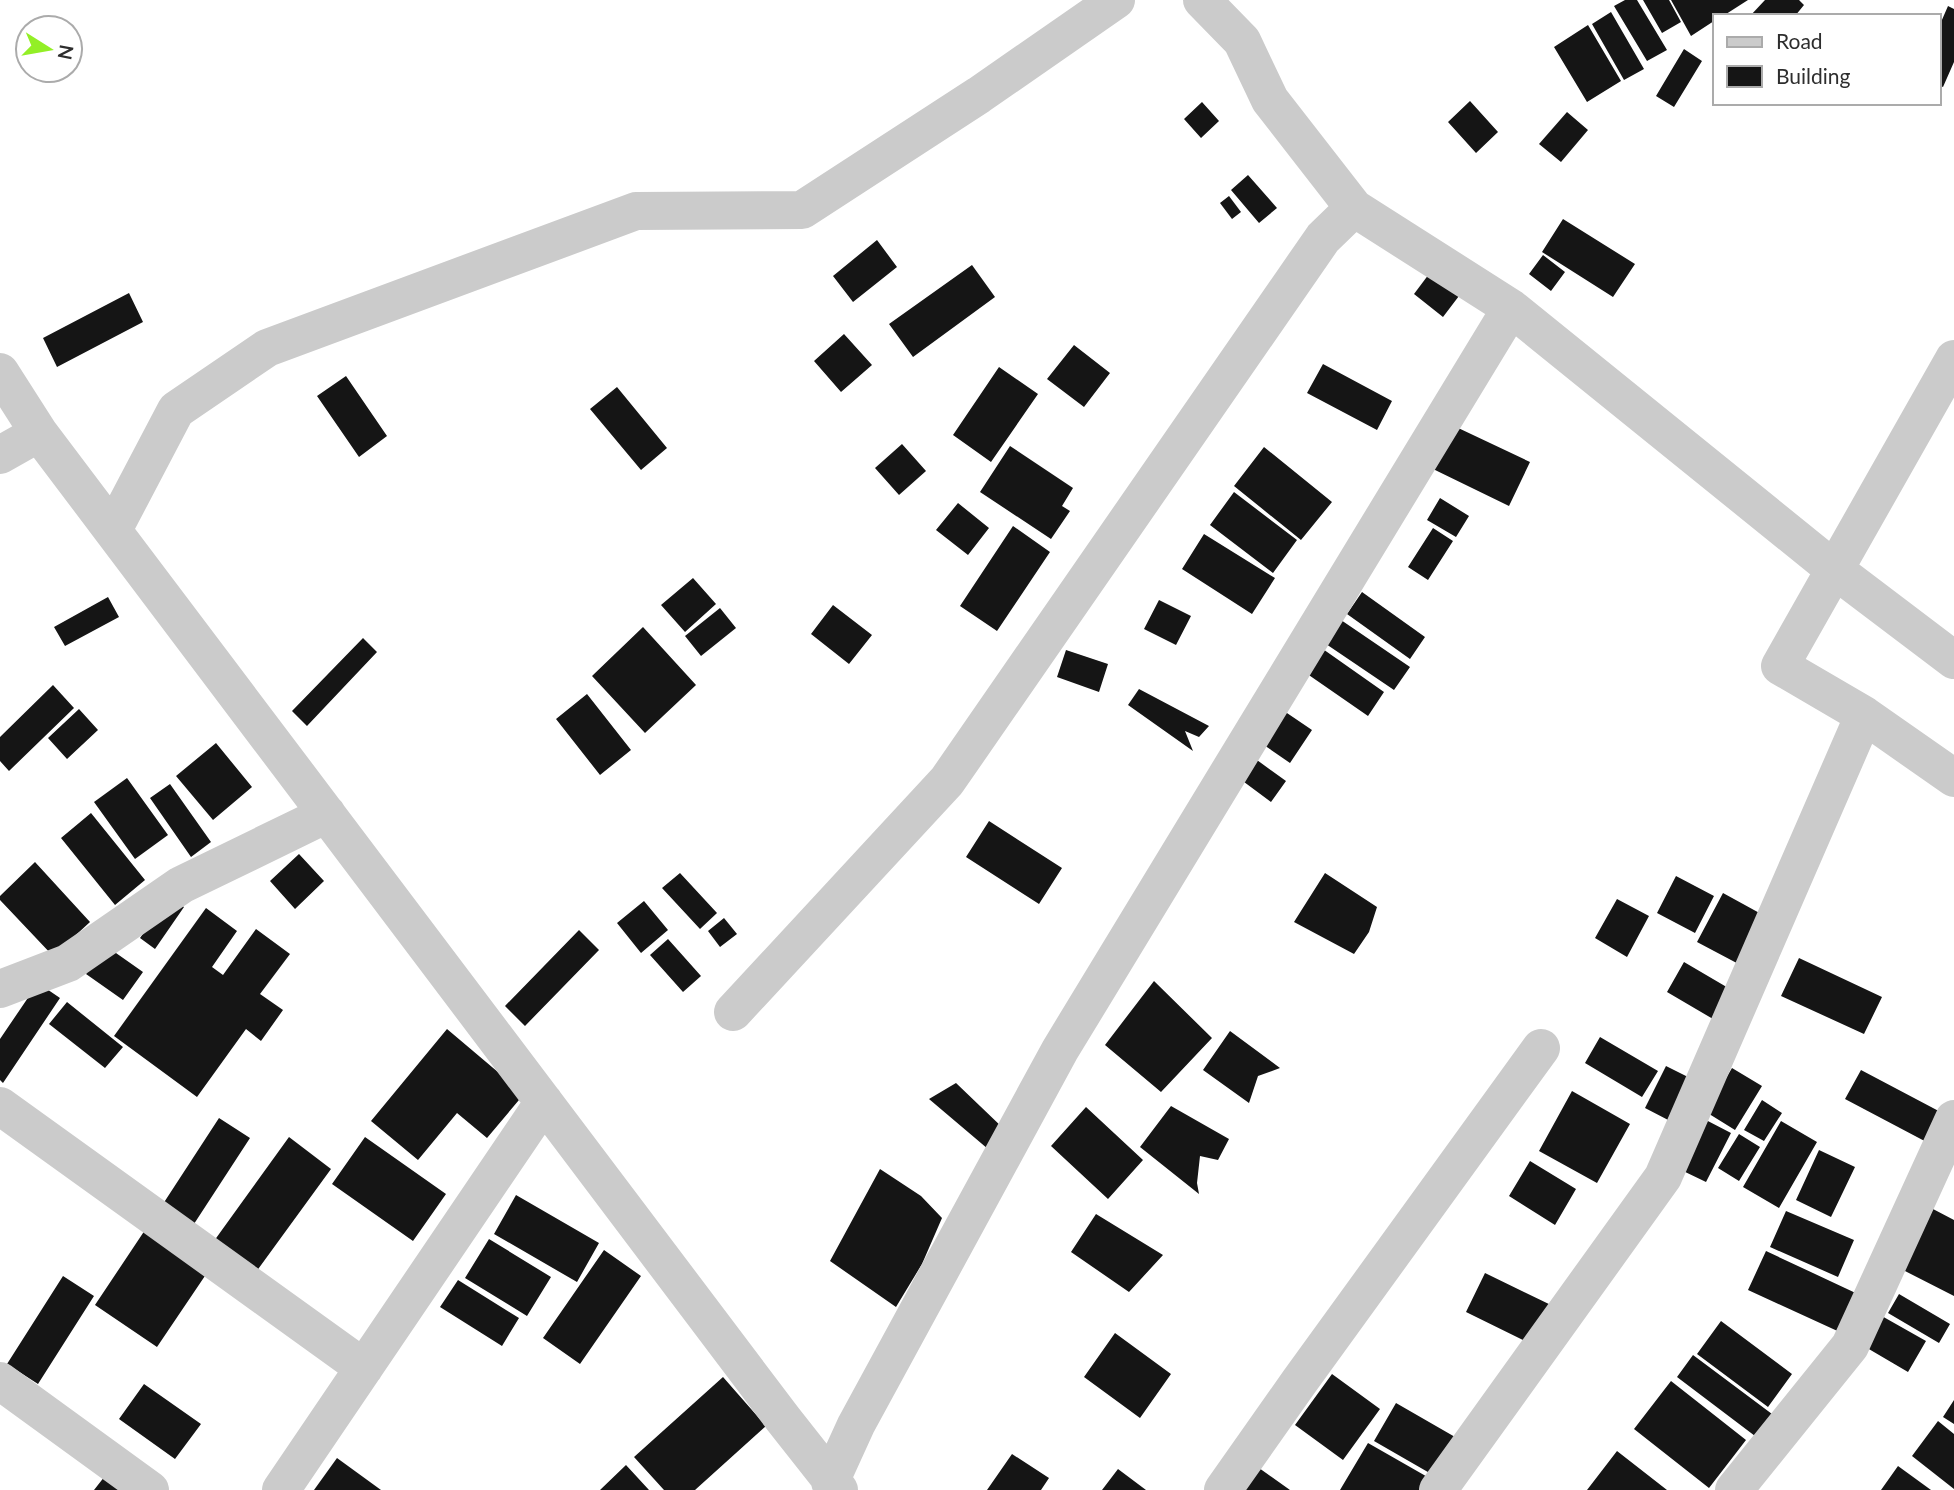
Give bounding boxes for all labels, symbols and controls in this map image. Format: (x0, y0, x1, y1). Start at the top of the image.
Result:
north arrow (14, 14, 84, 84)
legend (1713, 14, 1940, 105)
text: Road (1776, 28, 1823, 53)
text: N (53, 43, 79, 62)
text: Building (1776, 63, 1851, 88)

